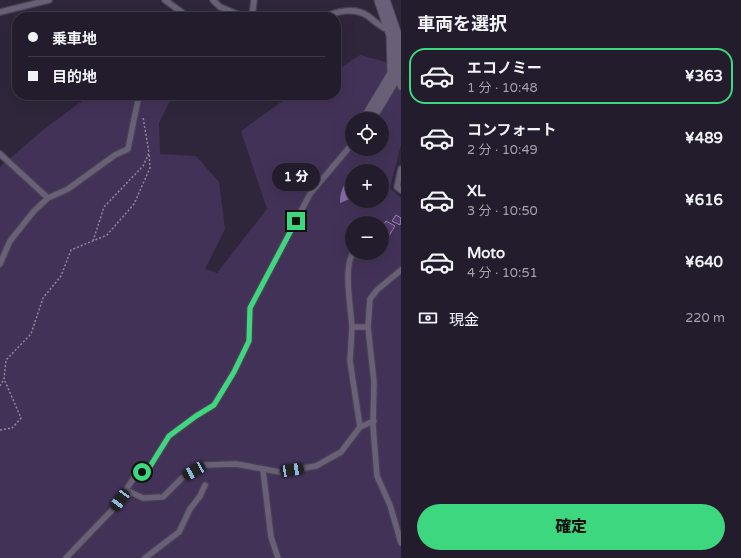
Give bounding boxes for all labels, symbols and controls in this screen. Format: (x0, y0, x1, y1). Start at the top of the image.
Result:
text: 車両を選択 (417, 13, 507, 35)
text: 乗車地 (52, 30, 97, 48)
icon: car (419, 58, 455, 94)
text: エコノミー (467, 59, 542, 77)
text: ¥363 (685, 67, 723, 85)
text: 目的地 (52, 68, 97, 86)
text: 1 分 · 10:48 (467, 80, 538, 96)
map controls (345, 112, 389, 260)
button: locate (345, 112, 389, 156)
icon: car (419, 120, 455, 156)
text: コンフォート (467, 121, 557, 139)
text: ¥489 (685, 129, 723, 147)
text: 2 分 · 10:49 (467, 142, 538, 158)
callout: 1 分 (272, 163, 320, 191)
button: + (345, 164, 389, 208)
text: 1 分 (284, 169, 308, 185)
icon: car (419, 182, 455, 218)
text: XL (467, 182, 486, 200)
text: ¥616 (685, 191, 723, 209)
text: 3 分 · 10:50 (467, 203, 538, 219)
route end (287, 212, 305, 230)
button: − (345, 216, 389, 260)
icon: car (419, 244, 455, 280)
text: Moto (467, 244, 505, 262)
text: ¥640 (685, 253, 723, 271)
text: 4 分 · 10:51 (467, 265, 538, 281)
icon: cash (417, 307, 439, 329)
text: 220 m (685, 310, 725, 326)
text: 現金 (449, 311, 479, 329)
car (181, 460, 207, 482)
car (279, 462, 305, 478)
route start (133, 463, 151, 481)
car (108, 487, 132, 513)
button: 確定 (417, 504, 725, 550)

